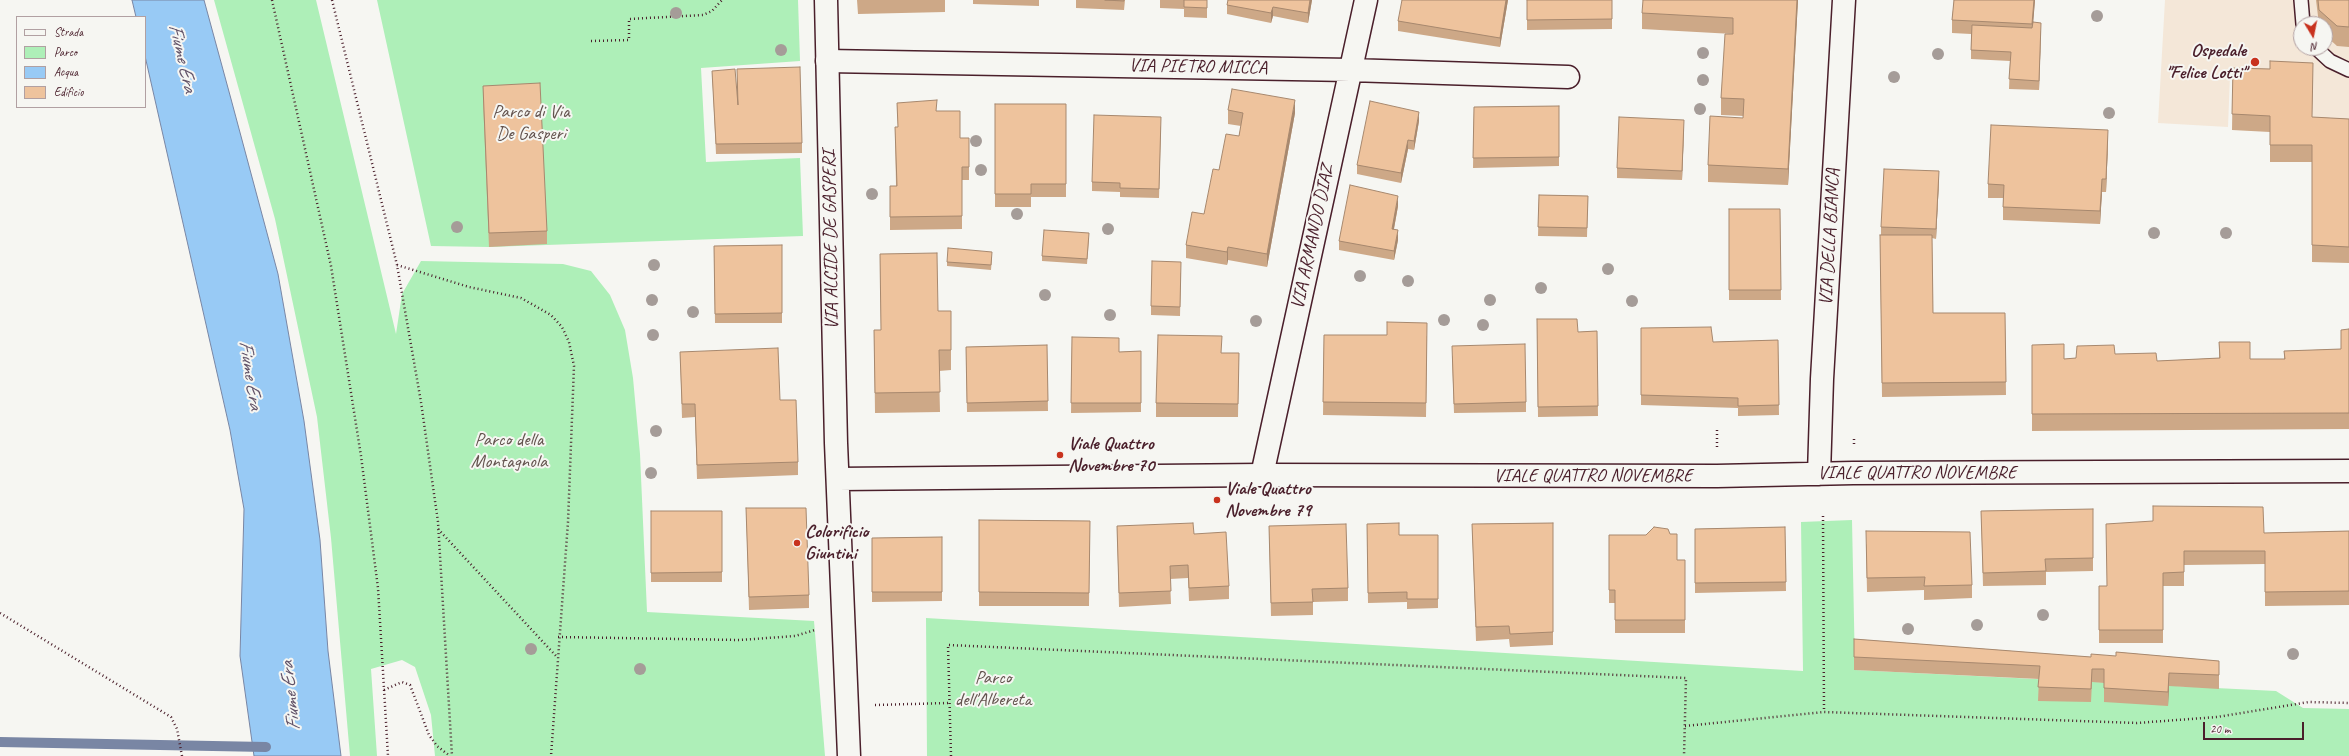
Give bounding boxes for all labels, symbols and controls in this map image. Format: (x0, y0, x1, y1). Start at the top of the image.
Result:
legend (16, 16, 146, 108)
north arrow (2293, 16, 2333, 56)
water label: Fiume Era (163, 21, 201, 95)
text: Strada (54, 24, 83, 40)
text: N (2310, 39, 2319, 54)
place label: Ospedale "Felice Lotti" (2166, 40, 2246, 84)
text: Parco (54, 44, 77, 60)
street label: VIA PIETRO MICCA (1129, 54, 1267, 80)
marker: Ospedale "Felice Lotti" (2249, 56, 2261, 68)
text: Acqua (54, 64, 78, 80)
text: Edificio (54, 84, 84, 100)
park label: Parco di Via De Gasperi (492, 101, 570, 145)
street label: VIA ALCIDE DE GASPERI (818, 150, 844, 330)
street label: VIA ARMANDO DIAZ (1287, 163, 1339, 311)
street label: VIA DELLA BIANCA (1815, 168, 1845, 306)
water label: Fiume Era (233, 339, 267, 411)
park label: Parco della Montagnola (471, 429, 547, 473)
place label: Viale Quattro Novembre 70 (1068, 433, 1154, 477)
marker: Viale Quattro Novembre 70 (1055, 450, 1065, 460)
street label: VIALE QUATTRO NOVEMBRE (1817, 462, 2017, 484)
street label: VIALE QUATTRO NOVEMBRE (1493, 465, 1693, 487)
place label: Viale Quattro Novembre 79 (1225, 478, 1311, 522)
marker: Viale Quattro Novembre 79 (1212, 495, 1222, 505)
place label: Colorificio Giuntini (805, 521, 868, 565)
marker: Colorificio Giuntini (792, 538, 802, 548)
water label: Fiume Era (275, 660, 307, 732)
park label: Parco dell'Albereta (955, 667, 1031, 711)
scale bar (2205, 714, 2306, 740)
text: 20 m (2210, 721, 2230, 737)

